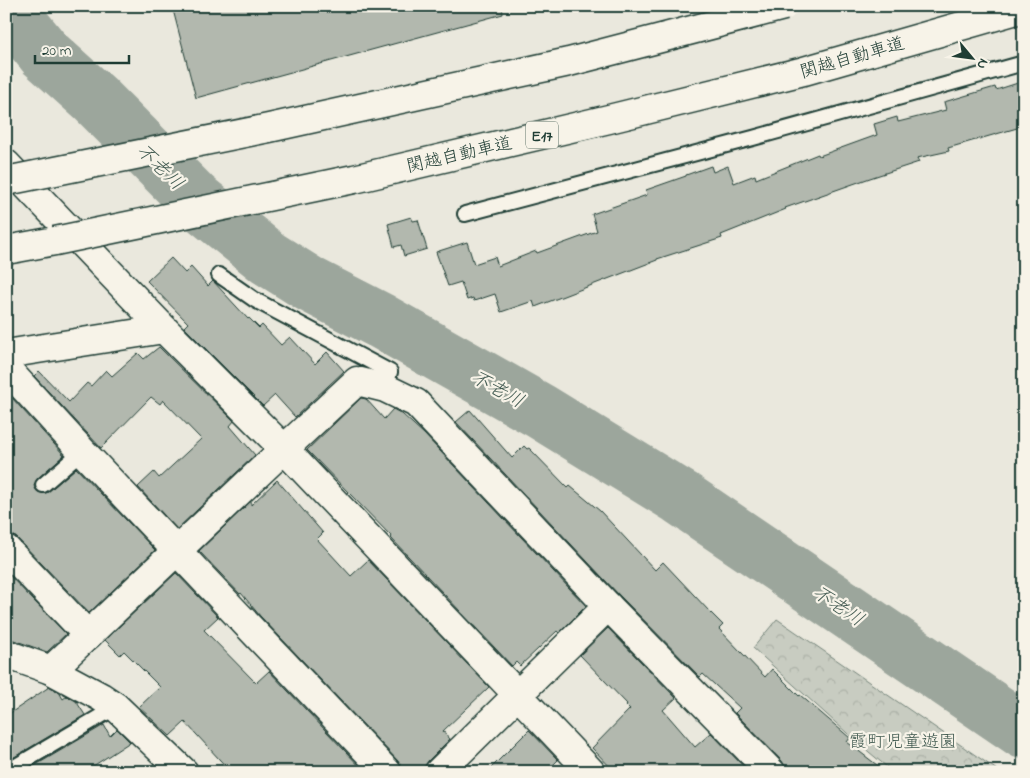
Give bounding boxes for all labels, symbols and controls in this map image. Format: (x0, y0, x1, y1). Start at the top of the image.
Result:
scale bar (35, 32, 129, 64)
street label: 関越自動車道 (797, 32, 908, 86)
north arrow (948, 32, 998, 82)
text: 20 m (42, 40, 72, 62)
text: N (971, 54, 994, 73)
road number: E17 (526, 122, 558, 148)
street label: 関越自動車道 (404, 131, 515, 181)
water label: 不老川 (129, 138, 189, 197)
water label: 不老川 (465, 365, 528, 416)
water label: 不老川 (806, 580, 869, 634)
park label: 霞町児童遊園 (849, 730, 957, 756)

